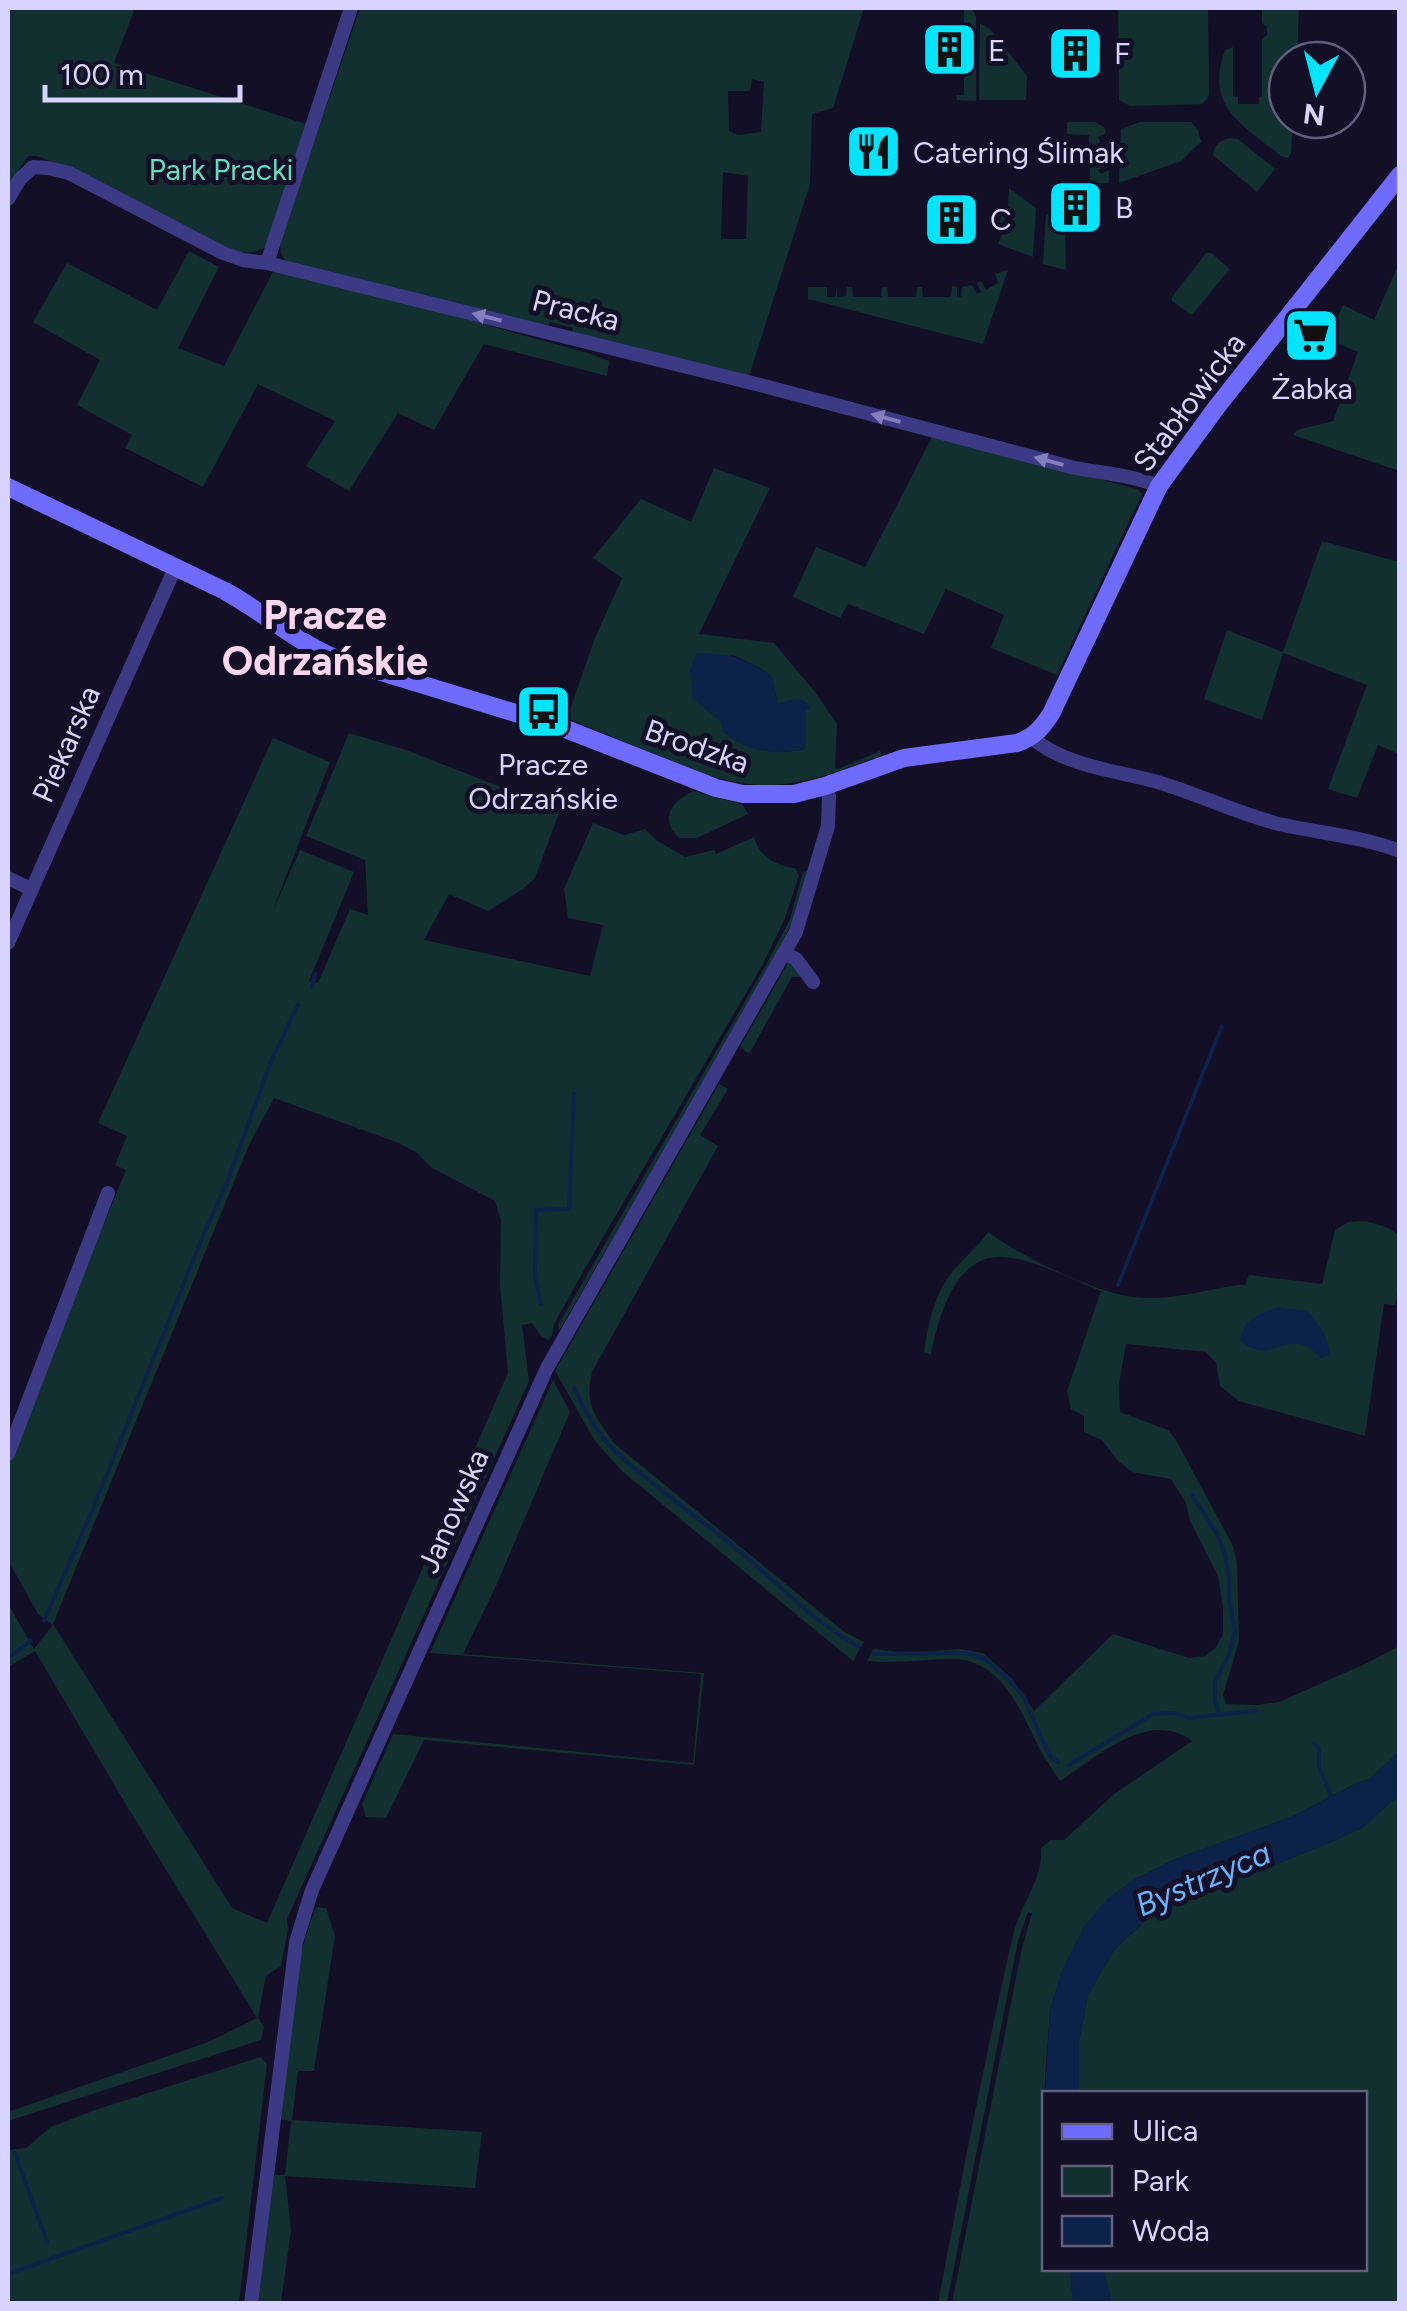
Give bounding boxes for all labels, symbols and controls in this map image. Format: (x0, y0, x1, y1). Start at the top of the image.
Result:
building icon: E (919, 20, 979, 80)
building icon: F (1045, 23, 1105, 83)
place label: E (988, 32, 1006, 69)
place label: F (1114, 35, 1130, 72)
scale bar (45, 40, 240, 102)
north arrow (1267, 40, 1367, 140)
text: 100 m (60, 56, 144, 93)
text: N (1301, 97, 1327, 133)
restaurant icon: Catering Ślimak (844, 122, 904, 182)
place label: Catering Ślimak (913, 134, 1124, 171)
park label: Park Pracki (149, 151, 293, 188)
building icon: B (1046, 177, 1106, 237)
building icon: C (921, 189, 981, 249)
place label: B (1115, 189, 1133, 226)
place label: C (990, 201, 1012, 238)
street label: Pracka (529, 281, 623, 339)
supermarket icon: Żabka (1282, 305, 1342, 365)
one-way arrow (471, 308, 502, 324)
street label: Stabłowicka (1125, 325, 1253, 479)
place label: Żabka (1271, 370, 1353, 407)
one-way arrow (870, 410, 901, 425)
one-way arrow (1034, 452, 1065, 468)
district label: Pracze Odrzańskie (222, 591, 428, 685)
street label: Piekarska (24, 680, 108, 808)
bus stop icon: Pracze Odrzańskie (513, 682, 573, 742)
street label: Brodzka (640, 711, 754, 781)
place label: Pracze Odrzańskie (468, 746, 618, 817)
street label: Janowska (409, 1443, 497, 1579)
water label: Bystrzyca (1130, 1834, 1276, 1924)
legend (1042, 2091, 1367, 2271)
text: Ulica (1132, 2112, 1198, 2149)
text: Park (1132, 2162, 1190, 2199)
text: Woda (1132, 2212, 1210, 2249)

